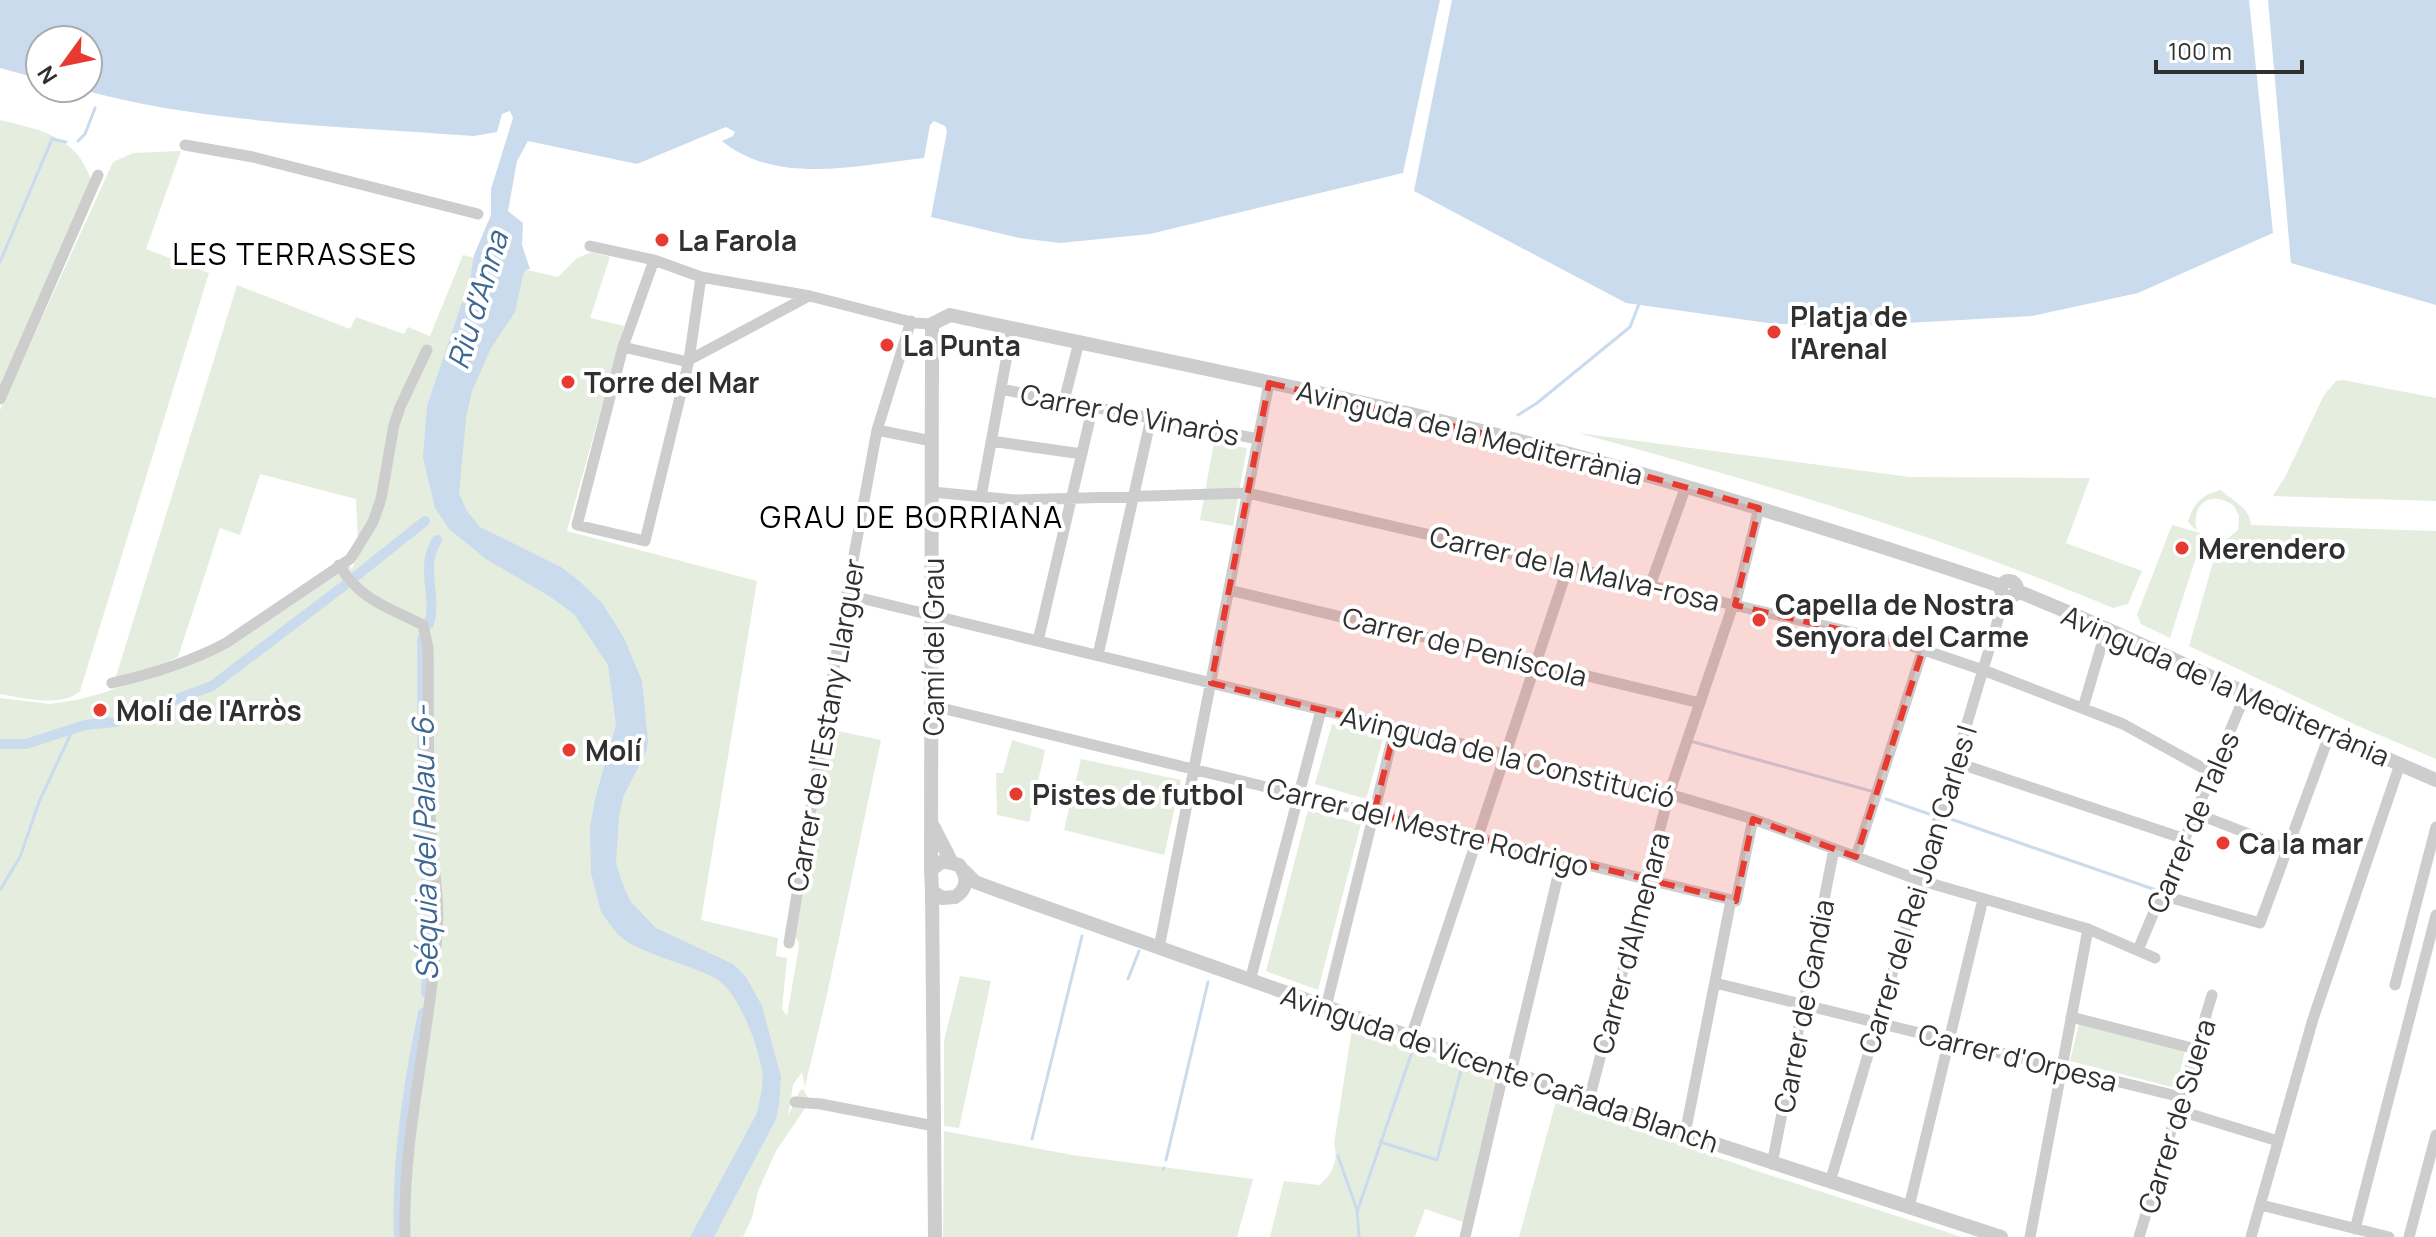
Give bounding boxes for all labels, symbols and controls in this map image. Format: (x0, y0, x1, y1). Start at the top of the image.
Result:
north arrow (24, 24, 104, 104)
scale bar (2156, 24, 2302, 74)
text: 100 m (2168, 34, 2232, 67)
text: N (30, 60, 64, 90)
place label: La Farola (678, 221, 797, 259)
water label: Riu d'Anna (437, 225, 518, 374)
marker: La Farola (653, 231, 671, 249)
district label: LES TERRASSES (172, 233, 418, 274)
place label: Platja de l'Arenal (1790, 297, 1908, 367)
marker: Platja de l'Arenal (1765, 323, 1783, 341)
place label: La Punta (903, 326, 1021, 364)
marker: La Punta (878, 336, 896, 354)
place label: Torre del Mar (584, 363, 759, 401)
street label: Avinguda de la Mediterrània (1293, 371, 1647, 493)
marker: Torre del Mar (559, 373, 577, 391)
street label: Carrer de Vinaròs (1017, 374, 1243, 454)
district label: GRAU DE BORRIANA (760, 496, 1064, 537)
street label: Carrer de la Malva-rosa (1426, 516, 1724, 620)
place label: Merendero (2198, 529, 2346, 567)
marker: Merendero (2173, 539, 2191, 557)
street label: Carrer de l'Estany Llarguer (777, 556, 873, 894)
street label: Camí del Grau (914, 558, 952, 736)
place label: Capella de Nostra Senyora del Carme (1775, 585, 2029, 655)
street label: Avinguda de la Mediterrània (2056, 595, 2396, 775)
street label: Carrer de Peníscola (1339, 597, 1591, 695)
marker: Capella de Nostra Senyora del Carme (1750, 611, 1768, 629)
place label: Molí de l'Arròs (116, 691, 302, 729)
street label: Avinguda de la Constitució (1337, 696, 1679, 816)
marker: Molí de l'Arròs (91, 701, 109, 719)
water label: Séquia del Palau -6- (401, 704, 447, 981)
street label: Carrer del Rei Joan Carles I (1849, 720, 1985, 1058)
street label: Carrer de Tales (2137, 725, 2247, 919)
place label: Molí (585, 731, 642, 769)
marker: Molí (560, 741, 578, 759)
street label: Carrer del Mestre Rodrigo (1263, 768, 1593, 884)
place label: Pistes de futbol (1032, 775, 1244, 813)
marker: Pistes de futbol (1007, 785, 1025, 803)
place label: Ca la mar (2239, 824, 2363, 862)
street label: Carrer d'Almenara (1582, 828, 1678, 1058)
marker: Ca la mar (2214, 834, 2232, 852)
street label: Carrer de Gandia (1764, 896, 1842, 1116)
street label: Avinguda de Vicente Cañada Blanch (1276, 975, 1724, 1161)
street label: Carrer d'Orpesa (1915, 1014, 2121, 1100)
street label: Carrer de Suera (2128, 1014, 2224, 1218)

